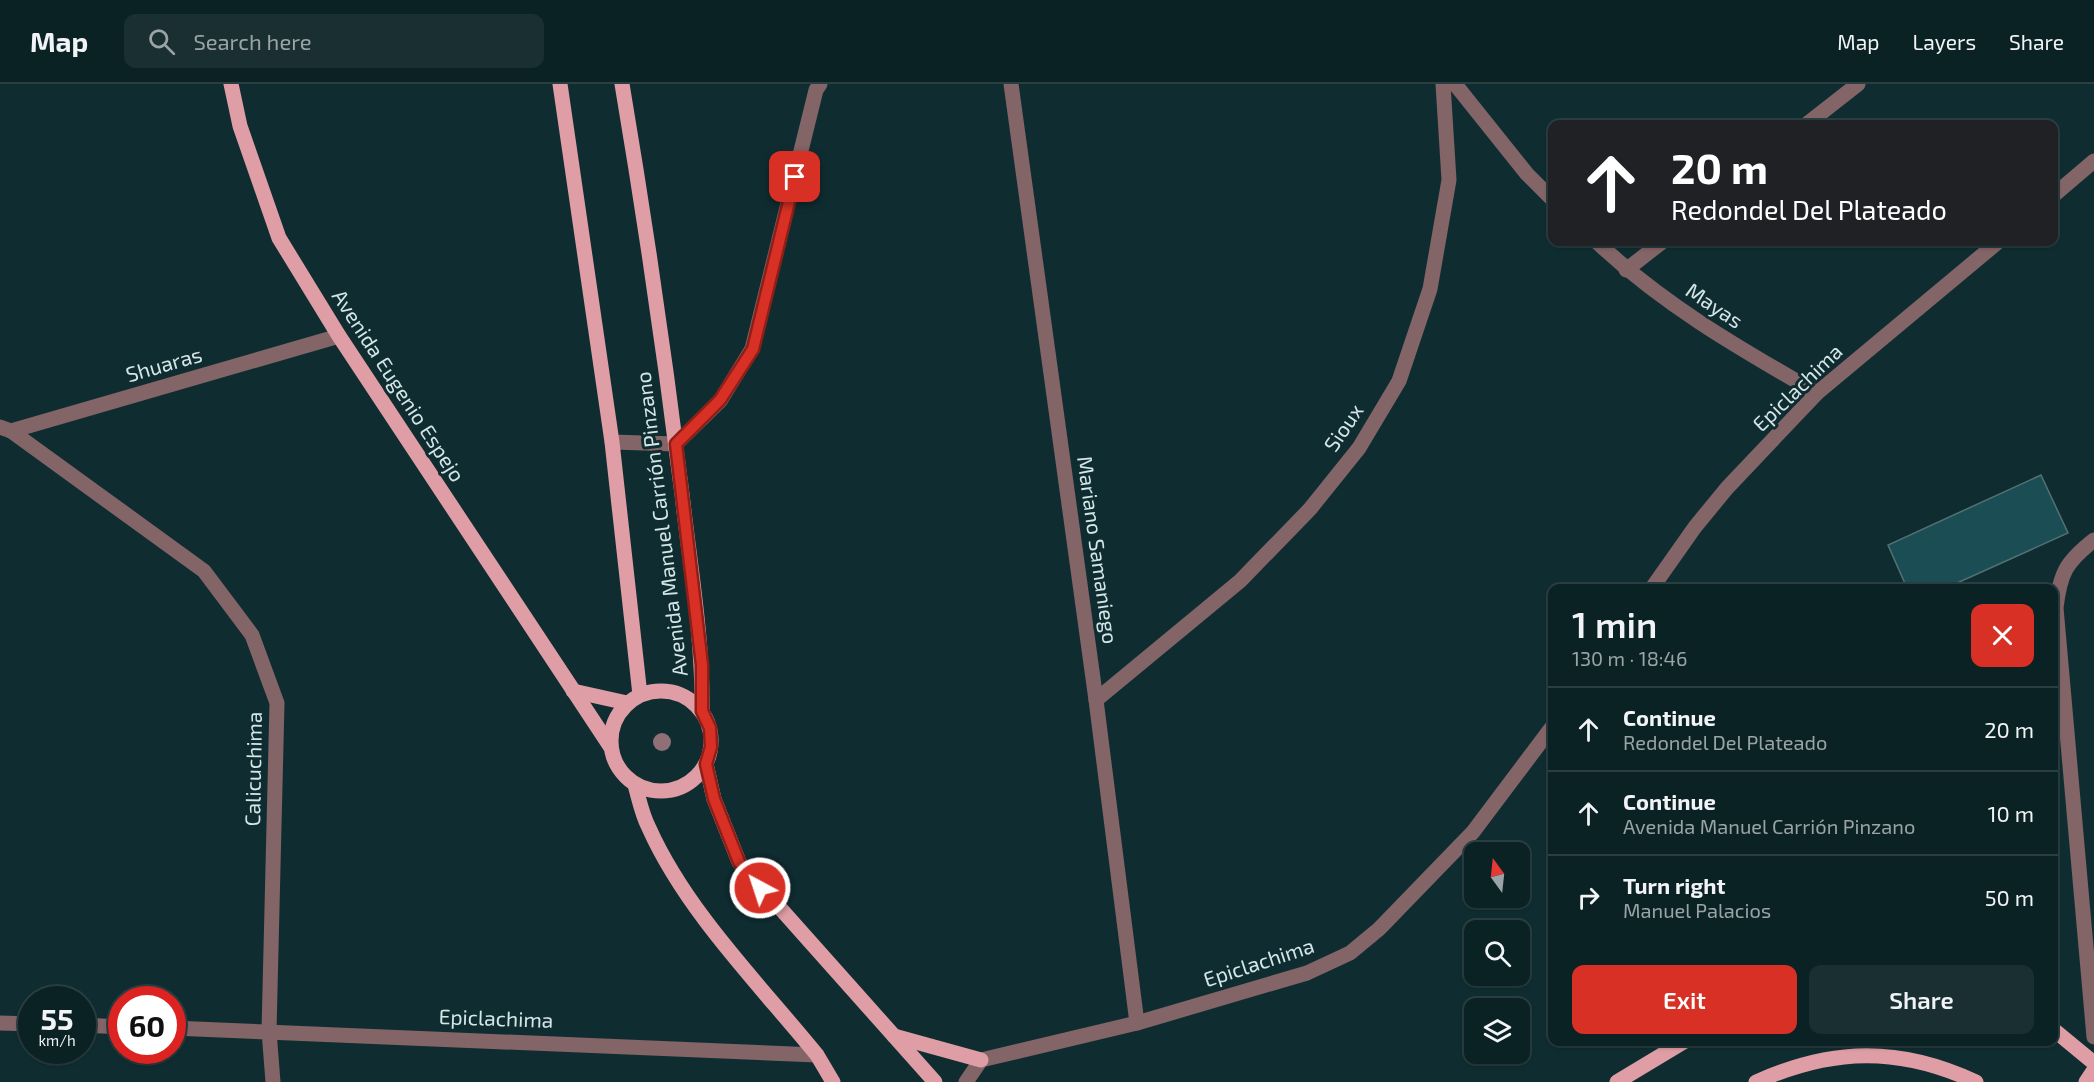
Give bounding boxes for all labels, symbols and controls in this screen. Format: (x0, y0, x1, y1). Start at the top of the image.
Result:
search box (124, 14, 544, 68)
text: Map (30, 24, 88, 58)
icon: search (145, 25, 178, 58)
text: Search here (193, 28, 312, 54)
text: Map (1837, 29, 1879, 54)
text: Layers (1912, 29, 1976, 54)
text: Share (2009, 29, 2064, 54)
text: 20 m (1671, 142, 1768, 192)
icon: ahead (1572, 144, 1650, 222)
pin (769, 151, 820, 202)
icon: arrive (778, 160, 811, 193)
text: Redondel Del Plateado (1671, 193, 1947, 225)
street label: Mayas (1682, 277, 1748, 333)
street label: Avenida Eugenio Espejo (327, 284, 471, 487)
street label: Epiclachima (1747, 338, 1847, 436)
street label: Shuaras (123, 341, 205, 386)
street label: Avenida Manuel Carrión Pinzano (629, 370, 692, 678)
street label: Sioux (1318, 399, 1368, 456)
street label: Mariano Samaniego (1073, 454, 1124, 645)
text: 1 min (1572, 602, 1657, 645)
button: close (1971, 604, 2034, 667)
text: 130 m · 18:46 (1572, 646, 1687, 670)
text: Continue (1623, 704, 1716, 730)
street label: Calicuchima (239, 711, 266, 827)
icon: ahead (1572, 713, 1605, 746)
text: 20 m (1984, 716, 2034, 742)
text: Redondel Del Plateado (1623, 730, 1827, 754)
text: Continue (1623, 788, 1716, 814)
icon: ahead (1572, 797, 1605, 830)
text: 10 m (1988, 800, 2034, 826)
text: Avenida Manuel Carrión Pinzano (1623, 814, 1915, 838)
north arrow (1464, 842, 1530, 908)
map controls (1464, 842, 1530, 1064)
position arrow (728, 856, 792, 920)
text: Turn right (1623, 872, 1725, 898)
icon: right (1572, 881, 1605, 914)
text: 50 m (1985, 884, 2034, 910)
text: Manuel Palacios (1623, 898, 1771, 922)
button: search (1464, 920, 1530, 986)
street label: Epiclachima (1200, 932, 1317, 991)
button: Exit (1572, 965, 1797, 1034)
button: Share (1809, 965, 2034, 1034)
speed limit sign: 60 (108, 986, 186, 1064)
button: layers (1464, 998, 1530, 1064)
text: 55 (40, 1000, 74, 1036)
street label: Epiclachima (438, 1003, 554, 1032)
text: km/h (38, 1031, 76, 1049)

